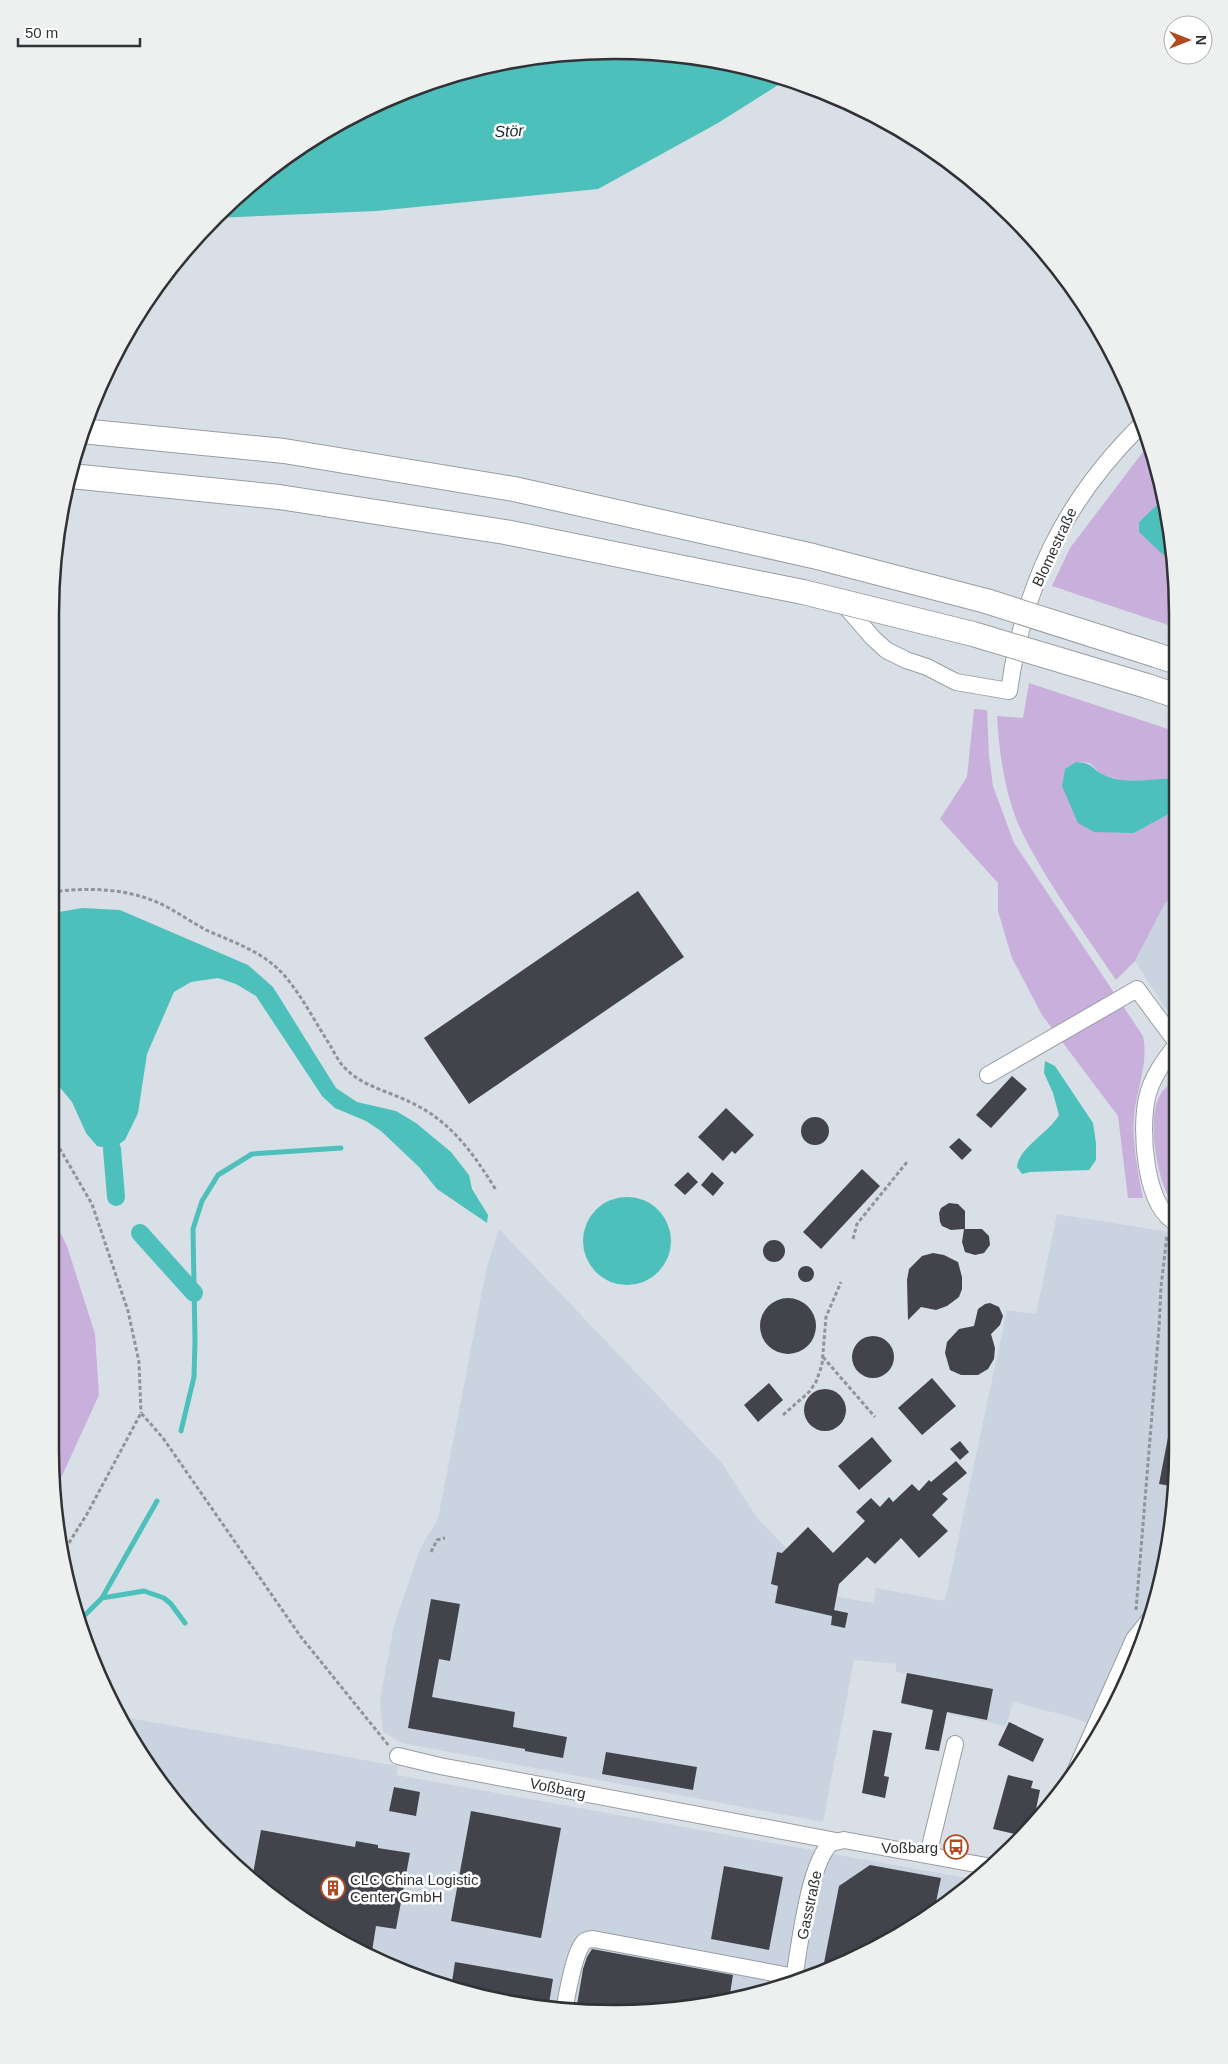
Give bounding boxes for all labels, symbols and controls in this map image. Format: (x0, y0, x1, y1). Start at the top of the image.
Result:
scale bar (18, 15, 140, 47)
north arrow (1163, 15, 1213, 65)
text: 50 m (25, 24, 58, 41)
text: N (1193, 35, 1209, 45)
water label: Stör (494, 122, 525, 140)
street label: Blomestraße (1028, 505, 1080, 589)
street label: Voßbarg (529, 1774, 587, 1802)
bus stop icon: Voßbarg (943, 1834, 969, 1860)
place label: Voßbarg (881, 1839, 938, 1856)
street label: Gasstraße (793, 1869, 825, 1941)
place label: CLC China Logistic Center GmbH (350, 1871, 479, 1905)
building icon: CLC China Logistic Center GmbH (320, 1875, 346, 1901)

